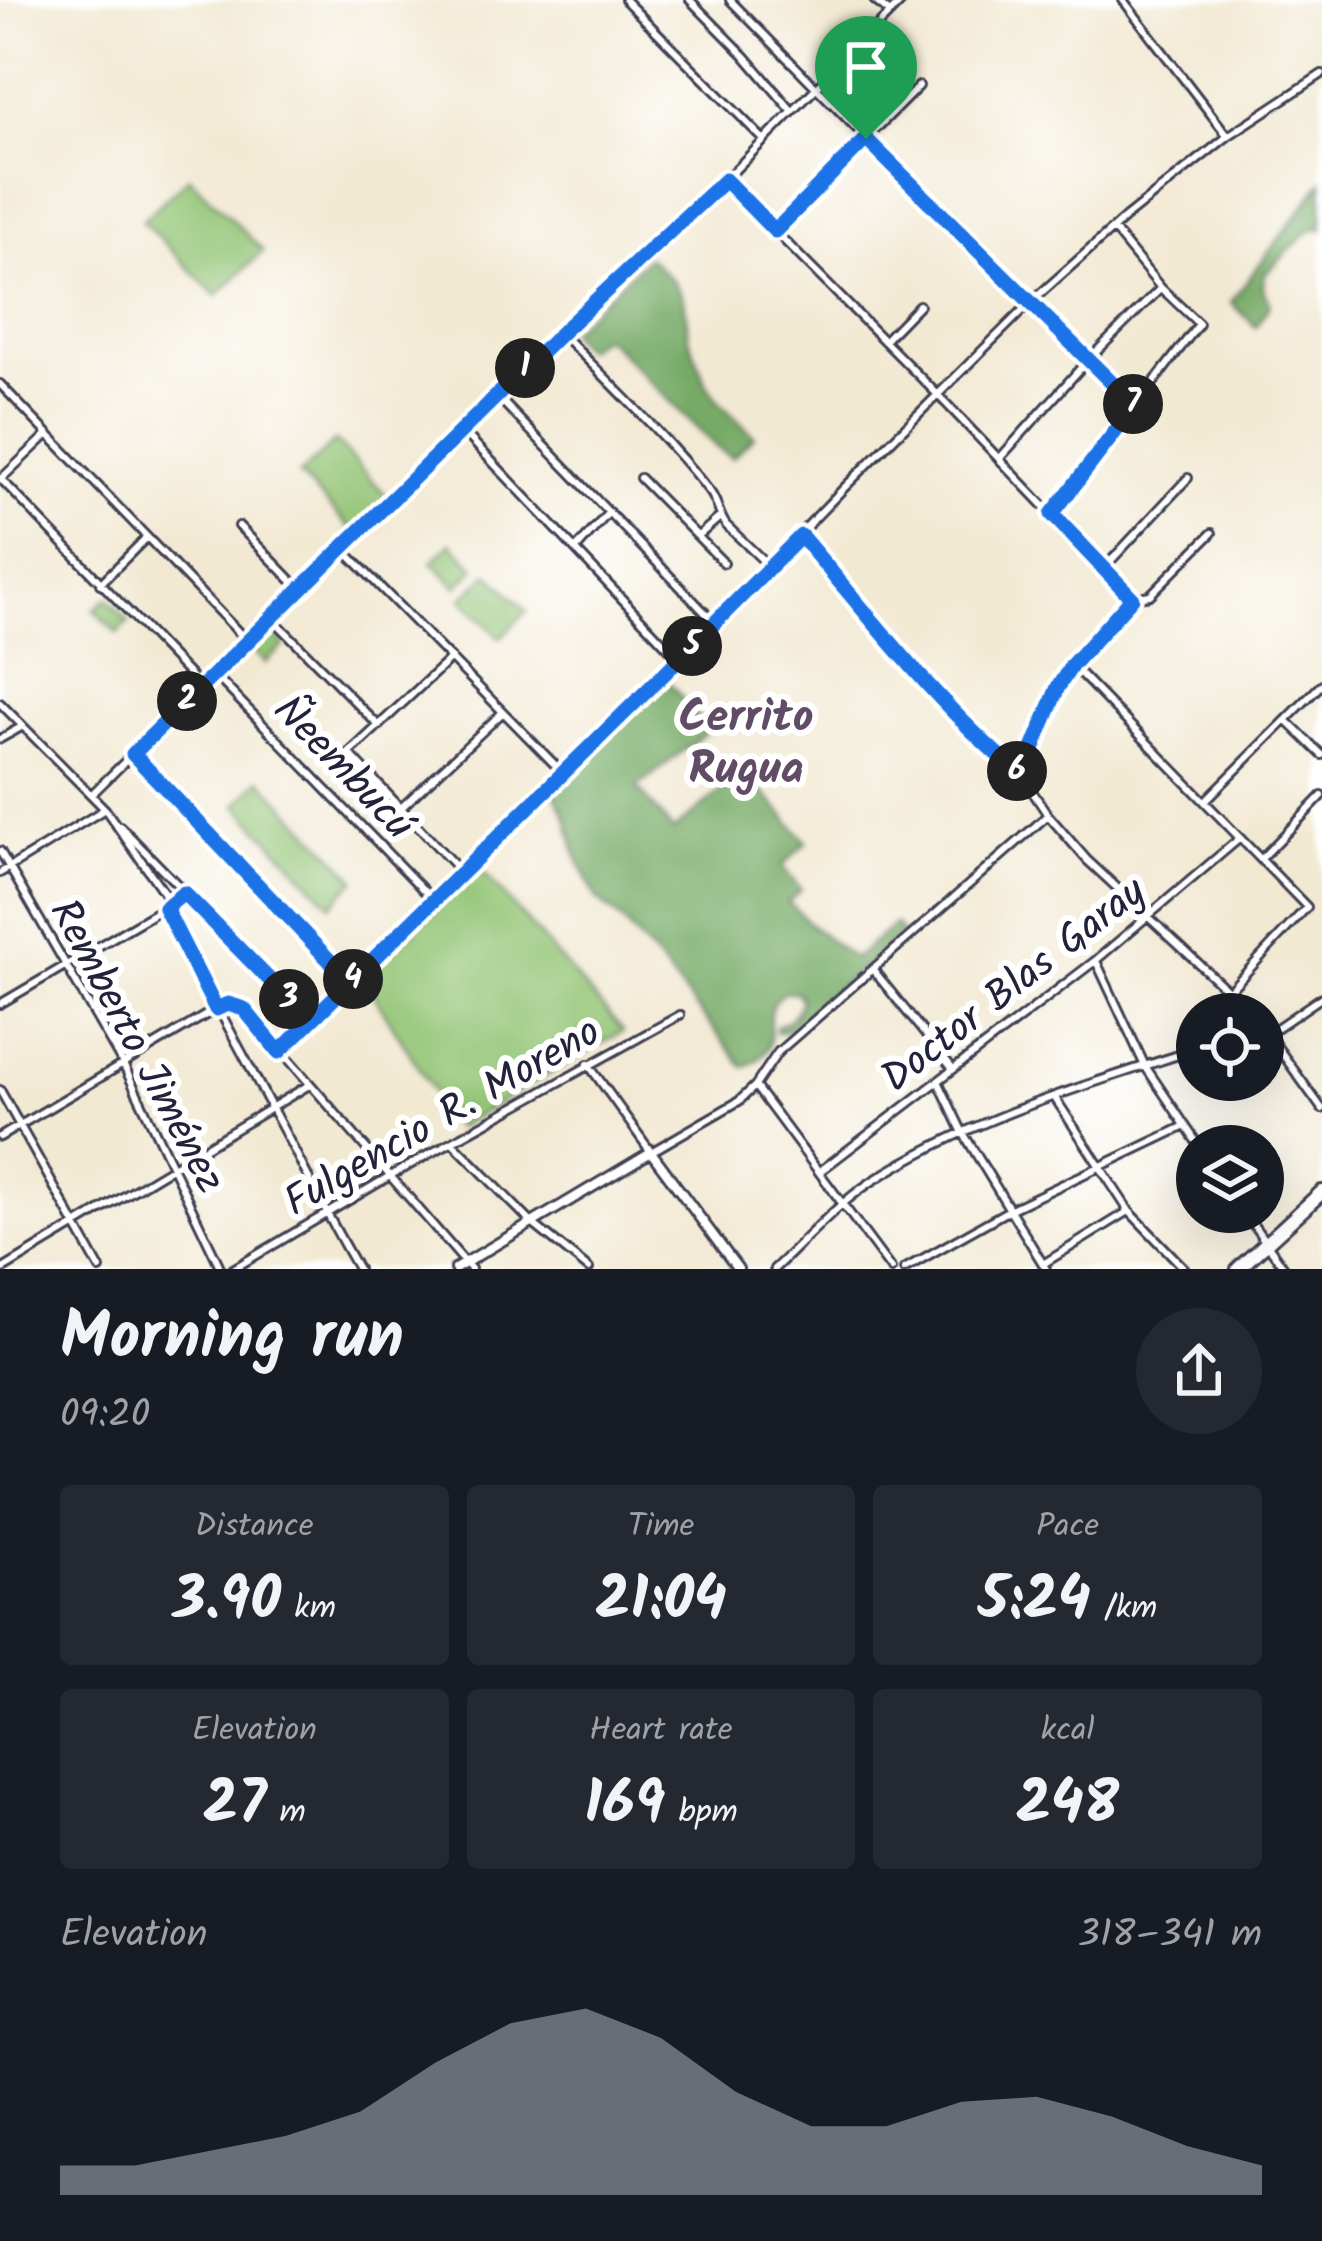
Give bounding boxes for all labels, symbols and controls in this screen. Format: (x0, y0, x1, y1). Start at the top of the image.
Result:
pin (815, 16, 917, 139)
icon: arrive (833, 34, 899, 100)
pin: 1 (495, 338, 555, 398)
text: 1 (520, 341, 530, 394)
pin: 7 (1103, 374, 1163, 434)
text: 7 (1125, 377, 1141, 430)
pin: 5 (662, 616, 722, 676)
text: 5 (684, 619, 700, 672)
pin: 2 (157, 671, 217, 731)
text: 2 (177, 674, 197, 727)
street label: Ñeembucú (256, 680, 430, 857)
district label: Cerrito Rugua (679, 683, 813, 807)
pin: 6 (987, 741, 1047, 801)
text: 6 (1008, 744, 1026, 797)
street label: Doctor Blas Garay (867, 860, 1161, 1111)
street label: Remberto Jiménez (30, 887, 242, 1206)
pin: 4 (323, 949, 383, 1009)
text: 4 (344, 952, 362, 1005)
pin: 3 (259, 969, 319, 1029)
text: 3 (280, 972, 298, 1025)
map controls (1176, 993, 1284, 1233)
button: locate (1176, 993, 1284, 1101)
street label: Fulgencio R. Moreno (272, 1000, 614, 1236)
button: layers (1176, 1125, 1284, 1233)
text: Morning run (60, 1287, 404, 1392)
button: share (1136, 1308, 1262, 1434)
text: 09:20 (60, 1385, 150, 1447)
text: Distance (195, 1501, 314, 1554)
text: Time (628, 1501, 694, 1554)
text: Pace (1036, 1501, 1099, 1554)
text: 3.90 (173, 1554, 281, 1650)
text: 21:04 (595, 1554, 727, 1650)
text: 5:24 (978, 1554, 1091, 1650)
text: km (281, 1583, 336, 1636)
text: /km (1091, 1583, 1157, 1636)
text: Elevation (192, 1705, 317, 1758)
text: Heart rate (589, 1705, 733, 1758)
text: kcal (1041, 1705, 1095, 1758)
text: 27 (203, 1758, 266, 1854)
text: 169 (584, 1758, 665, 1854)
text: 248 (1016, 1758, 1119, 1854)
text: m (266, 1787, 306, 1840)
text: bpm (665, 1787, 738, 1840)
text: Elevation (60, 1905, 208, 1967)
text: 318–341 m (1078, 1905, 1262, 1967)

